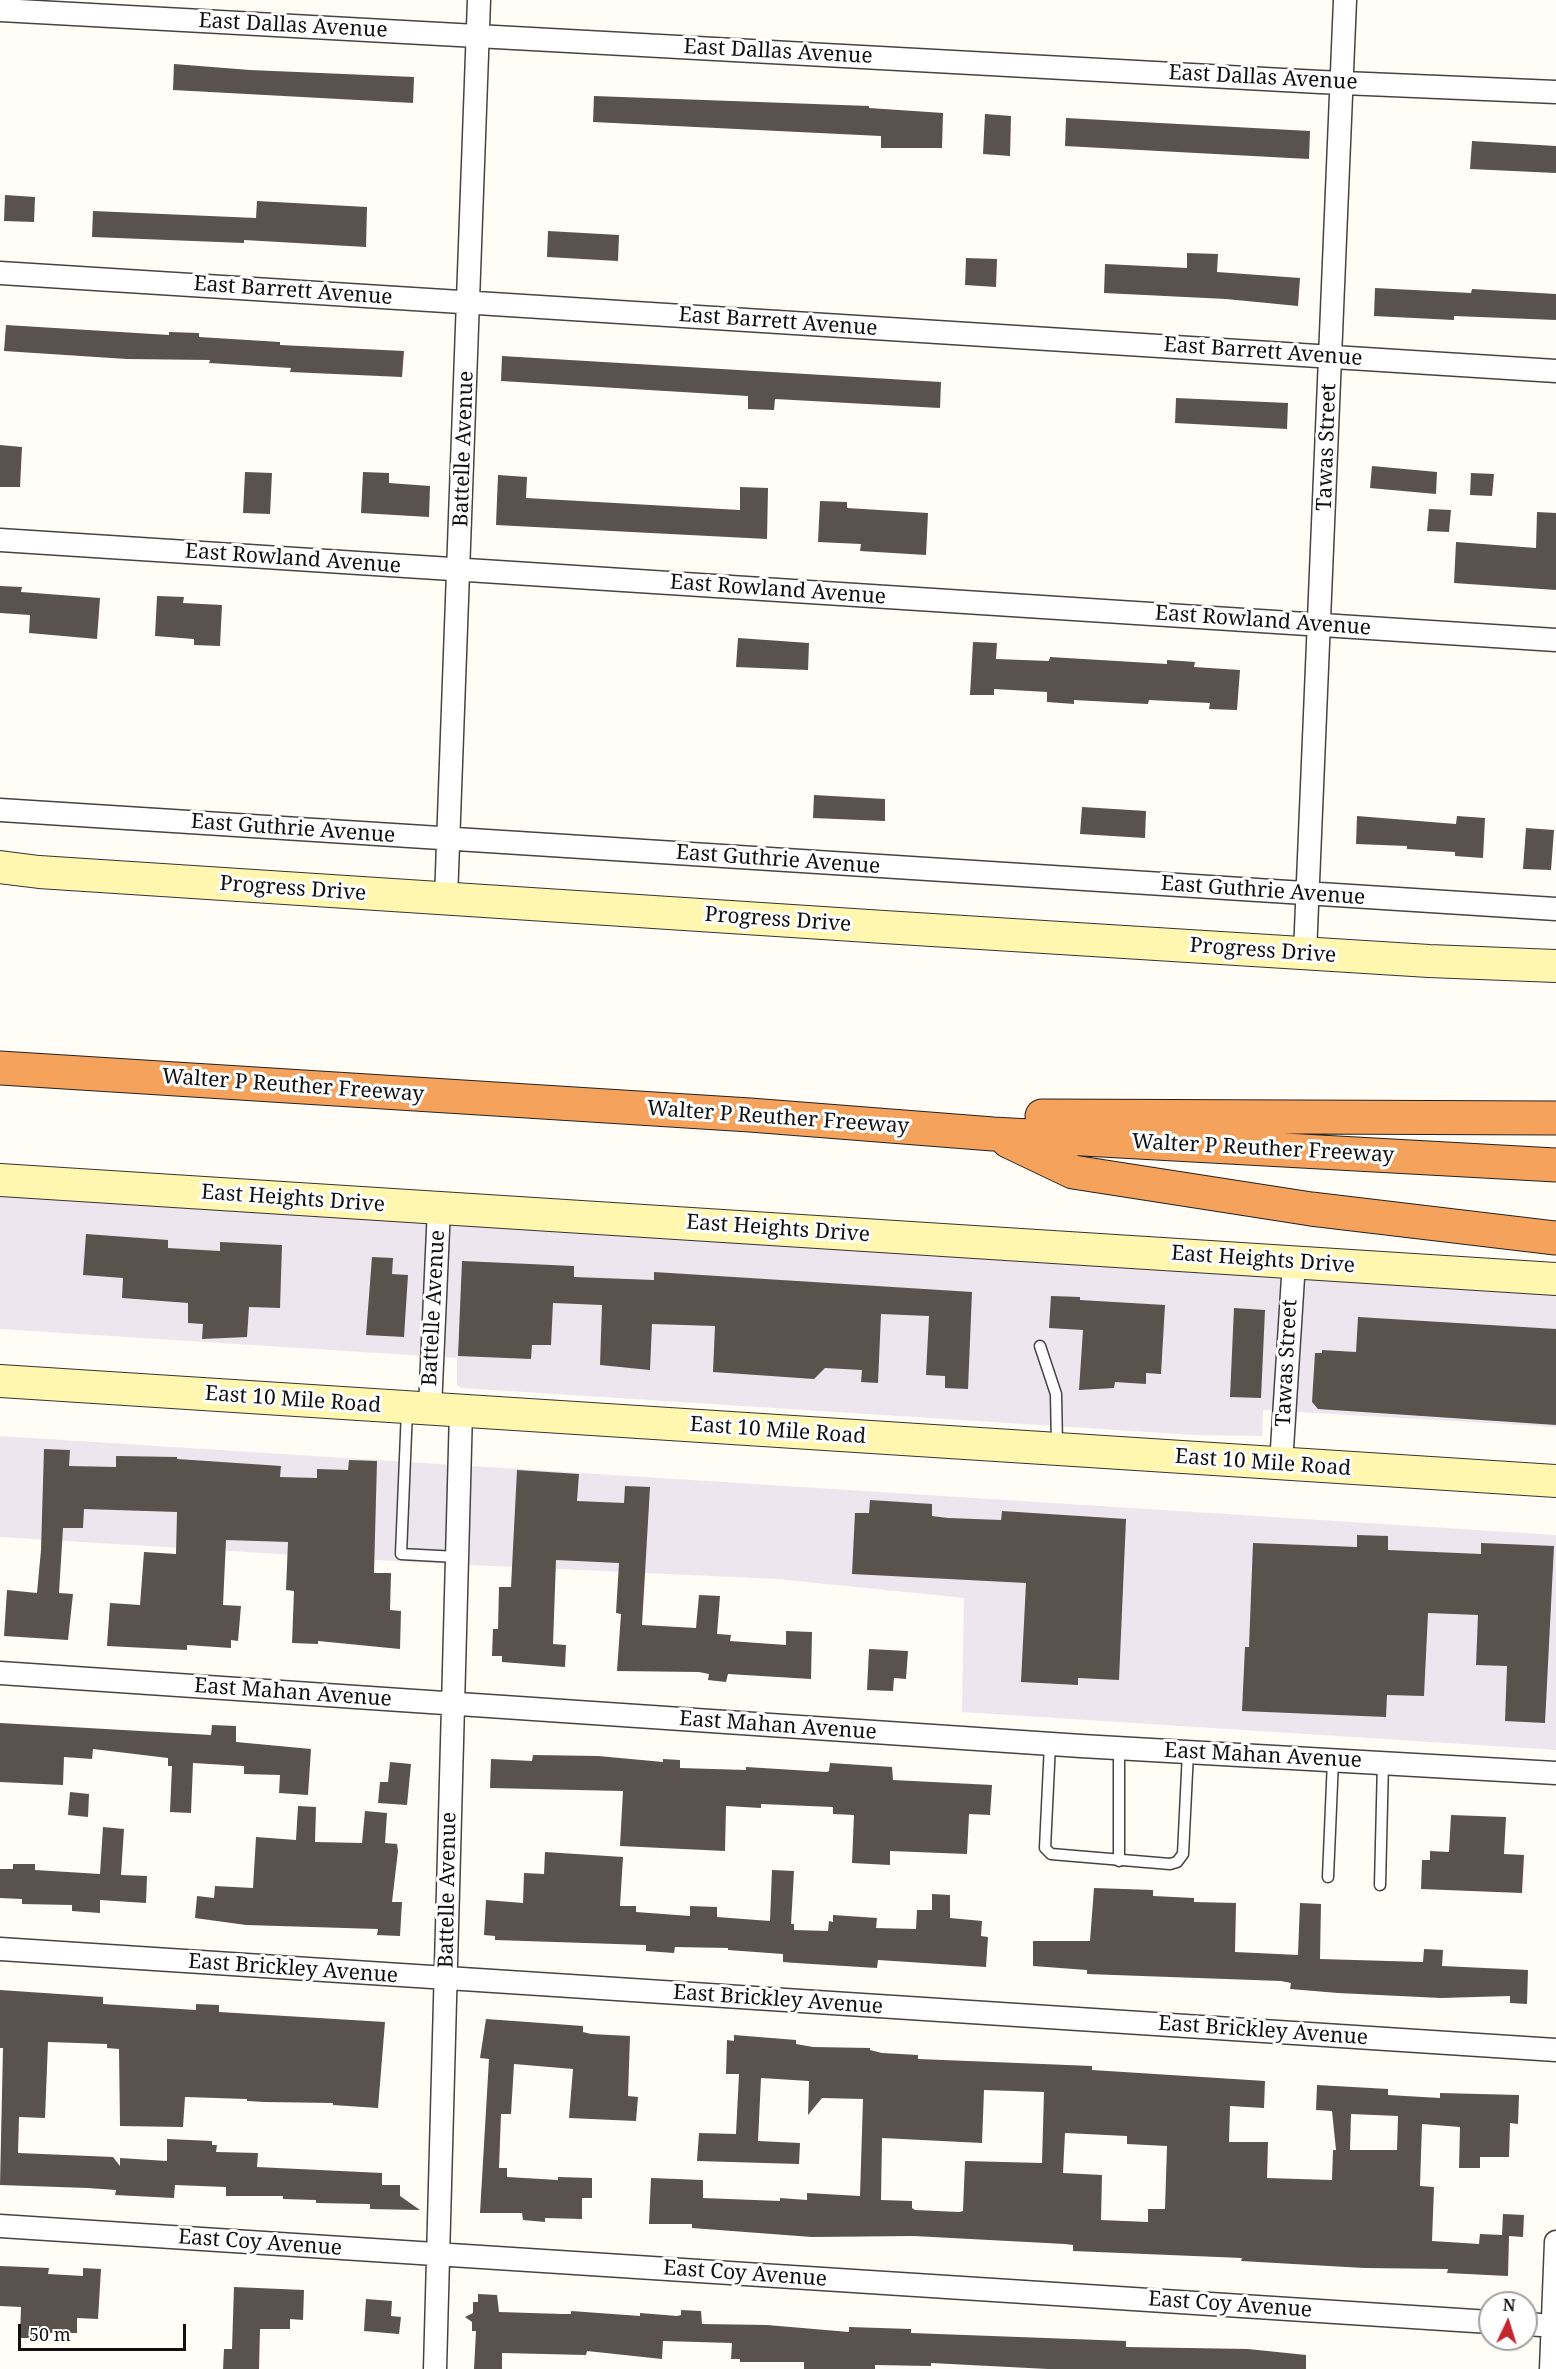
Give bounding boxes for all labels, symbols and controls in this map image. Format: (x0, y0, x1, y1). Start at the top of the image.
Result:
street label: East Dallas Avenue (198, 8, 388, 44)
street label: East Dallas Avenue (683, 34, 873, 70)
street label: East Dallas Avenue (1168, 60, 1358, 96)
street label: East Barrett Avenue (193, 271, 393, 311)
street label: East Barrett Avenue (678, 302, 878, 342)
street label: East Barrett Avenue (1163, 332, 1363, 372)
street label: Battelle Avenue (449, 370, 479, 528)
street label: Tawas Street (1312, 383, 1342, 511)
street label: East Rowland Avenue (184, 539, 402, 579)
street label: East Rowland Avenue (669, 570, 887, 610)
street label: East Rowland Avenue (1154, 601, 1372, 641)
street label: East Guthrie Avenue (190, 809, 396, 849)
street label: East Guthrie Avenue (675, 840, 881, 880)
street label: Progress Drive (219, 871, 367, 907)
street label: East Guthrie Avenue (1160, 871, 1366, 911)
street label: Progress Drive (704, 902, 852, 938)
street label: Progress Drive (1189, 933, 1337, 969)
street label: Walter P Reuther Freeway (161, 1064, 425, 1108)
street label: Walter P Reuther Freeway (646, 1096, 910, 1140)
street label: Walter P Reuther Freeway (1131, 1130, 1395, 1168)
street label: East Heights Drive (200, 1180, 386, 1218)
street label: East Heights Drive (685, 1210, 871, 1248)
street label: Battelle Avenue (417, 1229, 451, 1387)
street label: East Heights Drive (1170, 1241, 1356, 1279)
street label: Tawas Street (1271, 1299, 1303, 1427)
street label: East 10 Mile Road (204, 1381, 382, 1419)
street label: East 10 Mile Road (689, 1412, 867, 1450)
street label: East 10 Mile Road (1174, 1444, 1352, 1482)
street label: East Mahan Avenue (193, 1674, 393, 1712)
street label: East Mahan Avenue (678, 1707, 878, 1745)
street label: East Mahan Avenue (1163, 1738, 1363, 1774)
street label: Battelle Avenue (434, 1812, 462, 1968)
street label: East Brickley Avenue (187, 1949, 399, 1989)
street label: East Brickley Avenue (672, 1980, 884, 2020)
street label: East Brickley Avenue (1157, 2011, 1369, 2051)
street label: East Coy Avenue (177, 2225, 343, 2261)
street label: East Coy Avenue (662, 2256, 828, 2292)
street label: East Coy Avenue (1147, 2287, 1313, 2323)
north arrow (1478, 2291, 1538, 2351)
text: N (1502, 2294, 1516, 2316)
scale bar (21, 2312, 189, 2350)
text: 50 m (29, 2322, 71, 2346)

